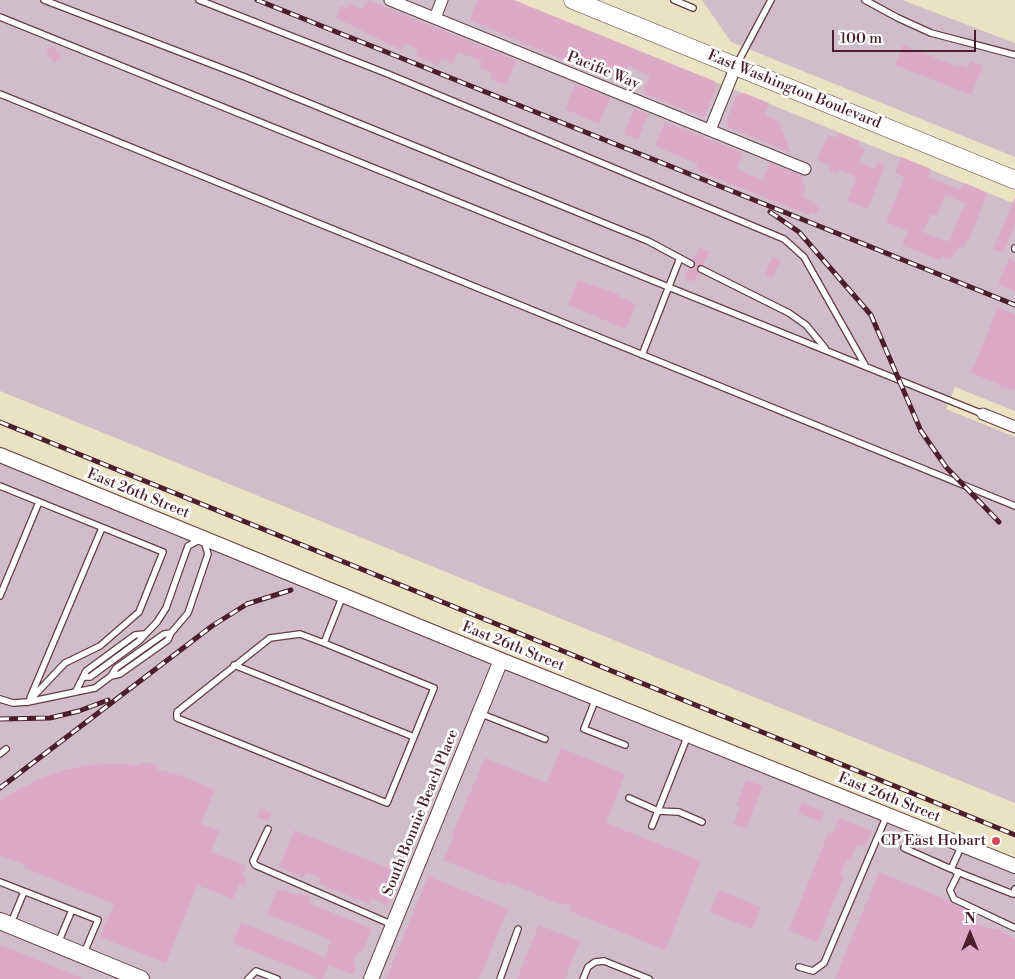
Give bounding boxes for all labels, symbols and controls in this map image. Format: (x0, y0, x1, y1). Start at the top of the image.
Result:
scale bar (835, 20, 979, 52)
text: 100 m (840, 29, 882, 48)
street label: East Washington Boulevard (705, 47, 883, 133)
street label: Pacific Way (564, 48, 642, 94)
street label: East 26th Street (84, 465, 192, 523)
street label: East 26th Street (459, 618, 567, 676)
street label: South Bonnie Beach Place (379, 727, 463, 899)
street label: East 26th Street (835, 769, 943, 827)
place label: CP East Hobart (881, 832, 986, 850)
marker: CP East Hobart (990, 835, 1002, 847)
north arrow (945, 909, 995, 959)
text: N (964, 910, 976, 928)

